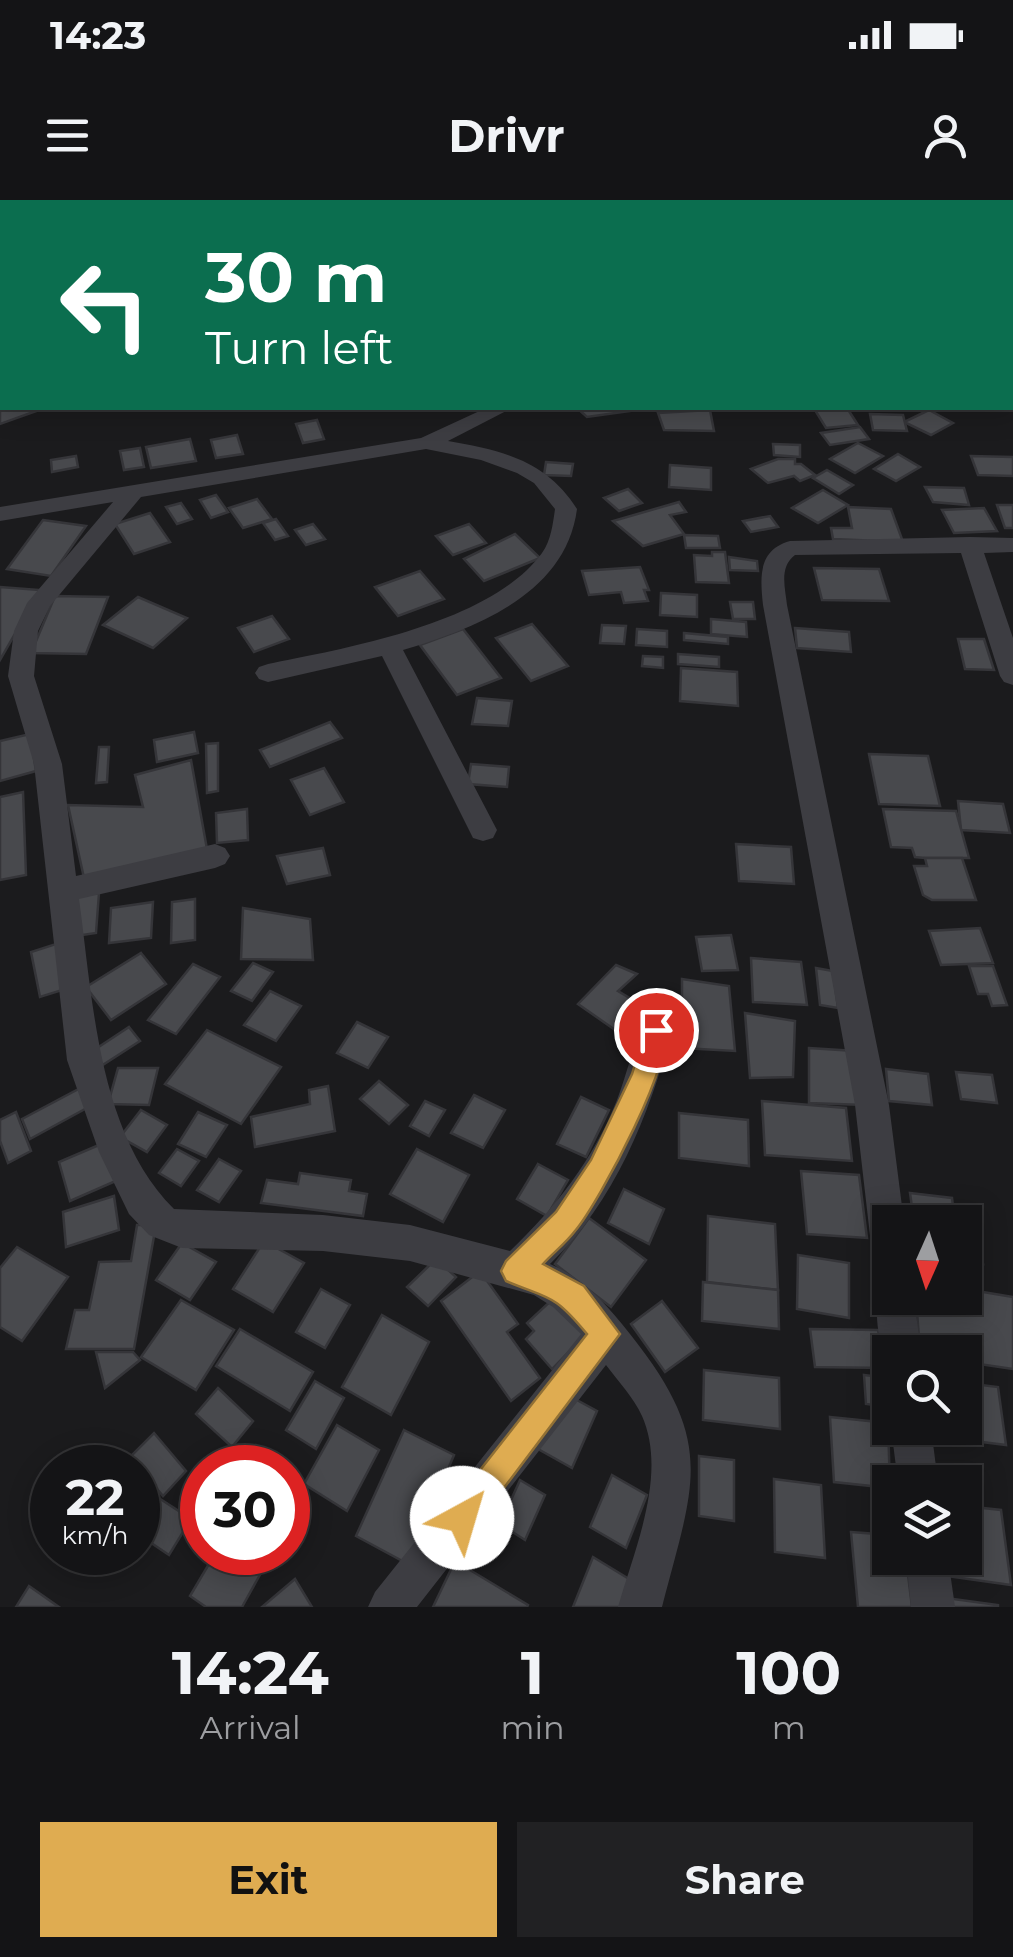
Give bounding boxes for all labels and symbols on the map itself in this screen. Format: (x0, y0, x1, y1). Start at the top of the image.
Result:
pin (614, 988, 699, 1073)
north arrow (872, 1205, 982, 1315)
speed limit sign: 30 (180, 1445, 310, 1575)
position arrow (410, 1466, 514, 1570)

